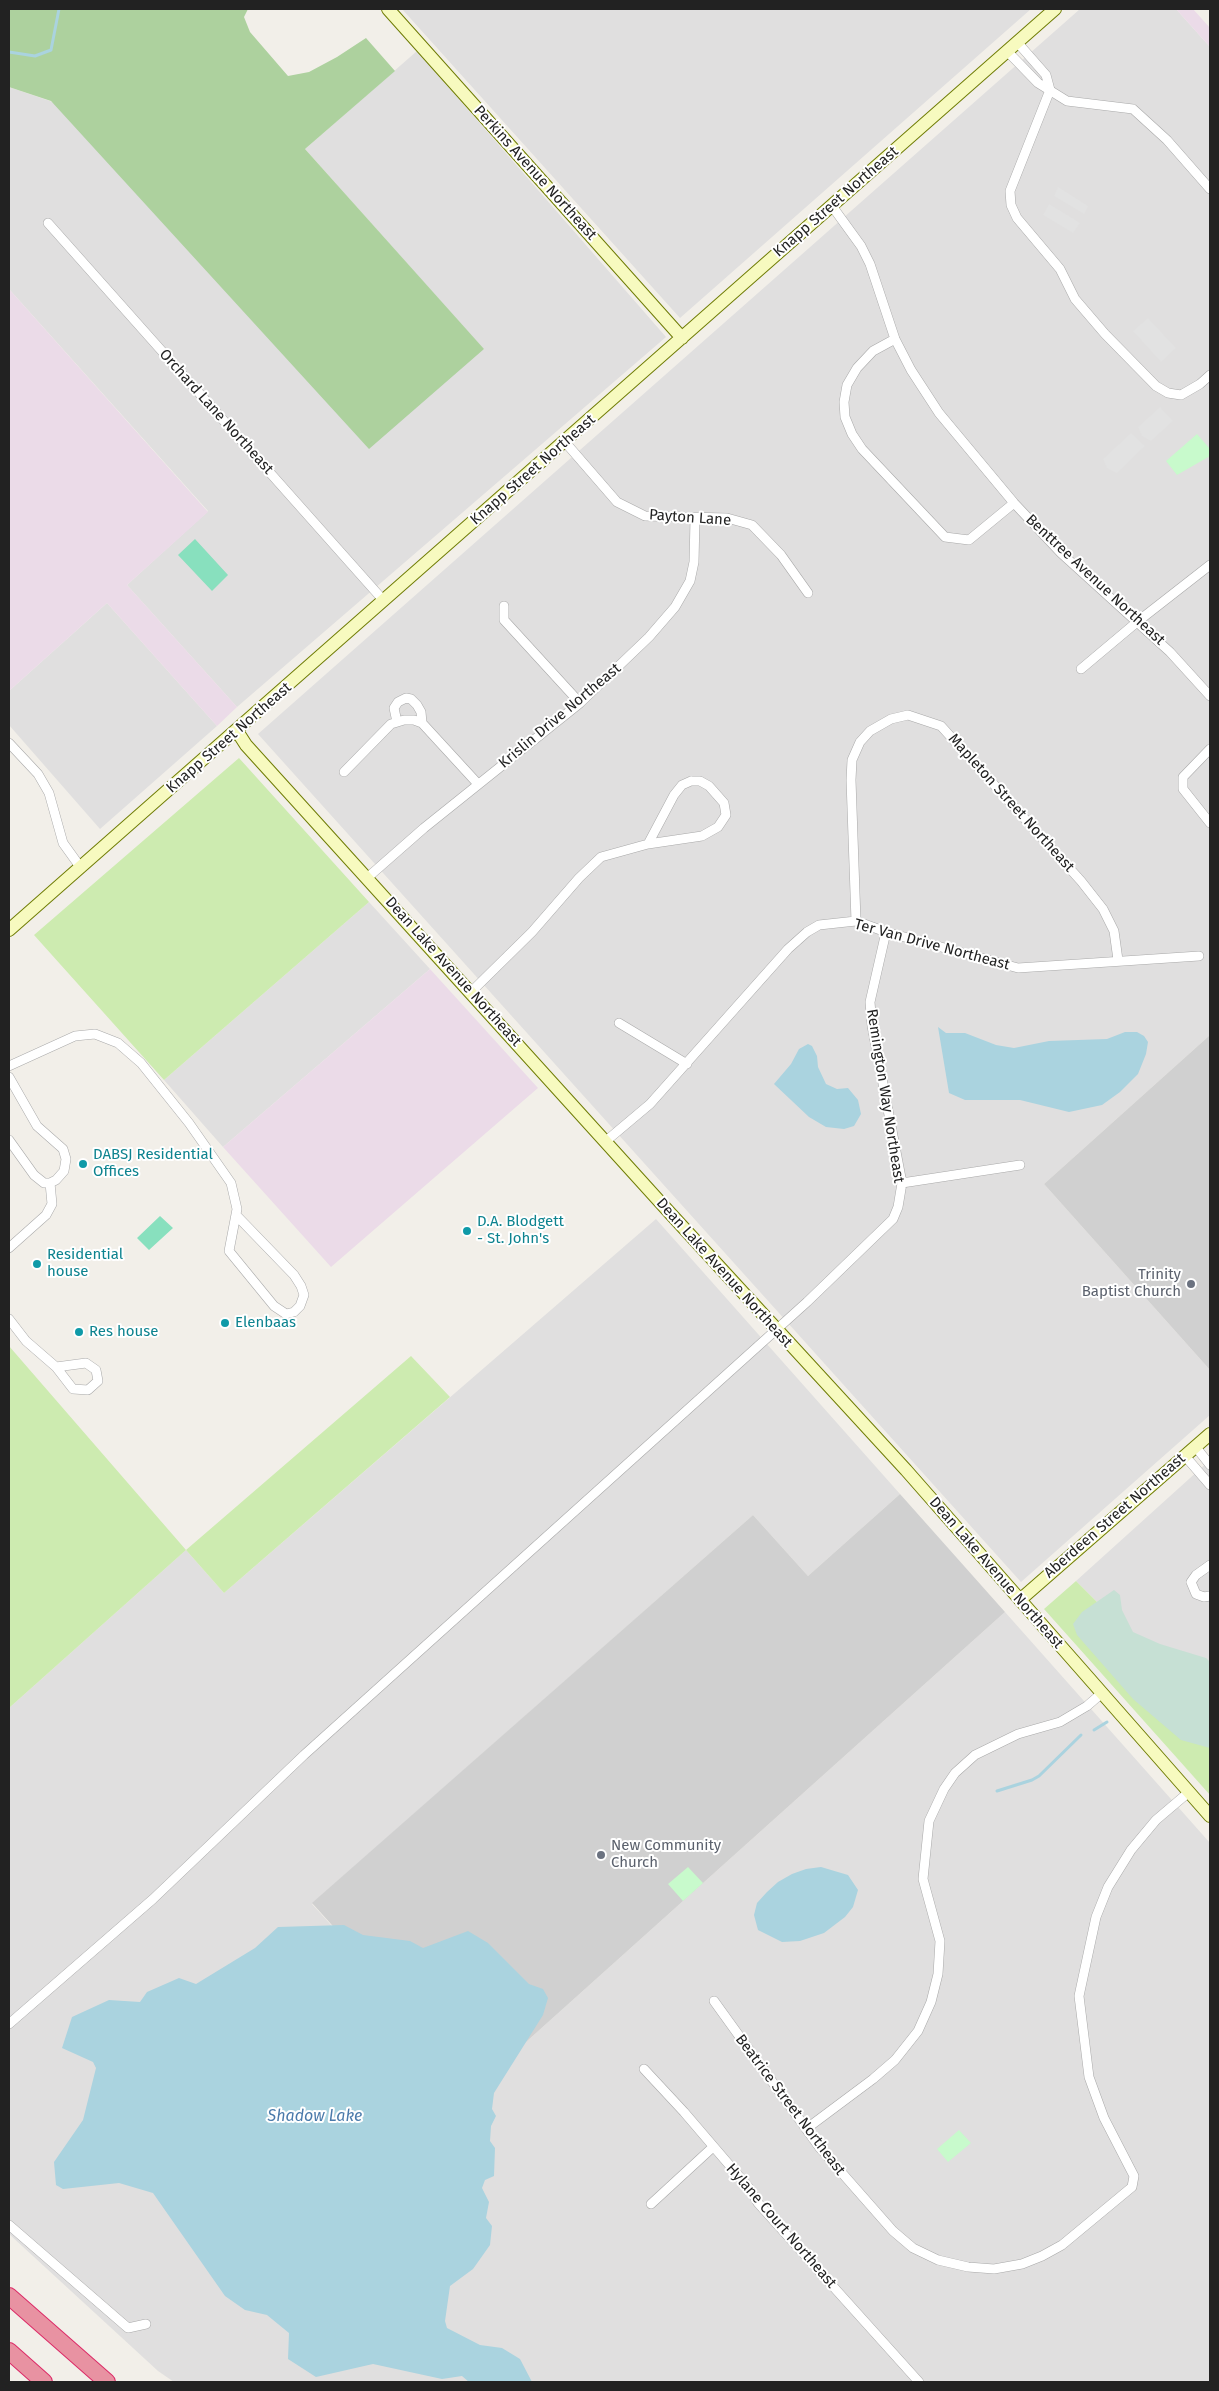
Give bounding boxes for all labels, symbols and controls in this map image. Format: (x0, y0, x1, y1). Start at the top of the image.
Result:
street label: Perkins Avenue Northeast (470, 102, 600, 244)
street label: Knapp Street Northeast (770, 143, 902, 261)
street label: Orchard Lane Northeast (155, 346, 277, 478)
street label: Knapp Street Northeast (467, 411, 599, 529)
street label: Payton Lane (648, 506, 732, 530)
street label: Benttree Avenue Northeast (1022, 511, 1168, 649)
street label: Krislin Drive Northeast (495, 660, 625, 772)
street label: Knapp Street Northeast (163, 679, 295, 797)
street label: Mapleton Street Northeast (944, 730, 1078, 876)
street label: Dean Lake Avenue Northeast (381, 894, 525, 1050)
street label: Ter Van Drive Northeast (852, 916, 1012, 974)
street label: Remington Way Northeast (862, 1008, 908, 1184)
place label: DABSJ Residential Offices (93, 1146, 213, 1181)
marker: DABSJ Residential Offices (77, 1158, 89, 1170)
street label: Dean Lake Avenue Northeast (652, 1195, 796, 1351)
place label: D.A. Blodgett - St. John's (477, 1213, 564, 1248)
marker: D.A. Blodgett - St. John's (461, 1225, 473, 1237)
place label: Residential house (47, 1246, 123, 1281)
marker: Residential house (31, 1258, 43, 1270)
place label: Trinity Baptist Church (1082, 1266, 1181, 1301)
marker: Trinity Baptist Church (1185, 1278, 1197, 1290)
place label: Elenbaas (235, 1314, 296, 1332)
marker: Elenbaas (219, 1317, 231, 1329)
place label: Res house (89, 1323, 158, 1341)
marker: Res house (73, 1326, 85, 1338)
street label: Aberdeen Street Northeast (1041, 1450, 1189, 1582)
street label: Dean Lake Avenue Northeast (925, 1494, 1067, 1652)
place label: New Community Church (611, 1837, 721, 1872)
marker: New Community Church (595, 1849, 607, 1861)
street label: Beatrice Street Northeast (731, 2031, 849, 2179)
water label: Shadow Lake (268, 2107, 362, 2127)
street label: Hylane Court Northeast (722, 2160, 840, 2292)

